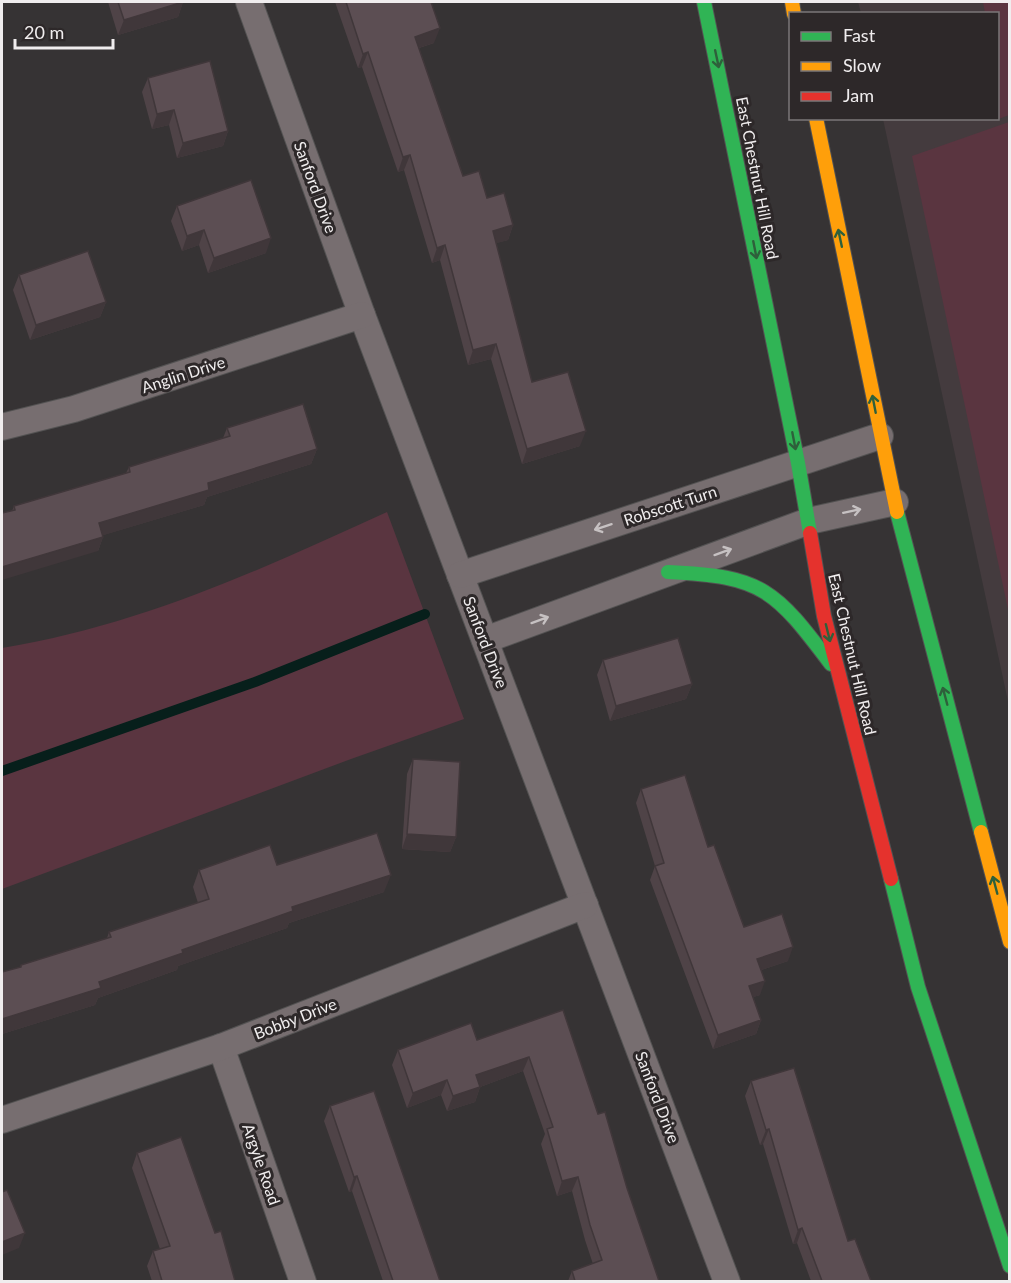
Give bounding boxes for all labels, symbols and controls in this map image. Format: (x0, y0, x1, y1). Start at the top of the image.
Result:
scale bar (15, 12, 112, 50)
legend (789, 12, 999, 120)
text: 20 m (24, 21, 64, 43)
text: Fast (843, 24, 876, 46)
one-way arrow (712, 48, 723, 68)
text: Slow (843, 54, 881, 76)
text: Jam (843, 84, 874, 106)
street label: East Chestnut Hill Road (733, 95, 783, 261)
street label: Sanford Drive (291, 138, 341, 236)
one-way arrow (834, 228, 845, 248)
one-way arrow (750, 240, 762, 259)
street label: Anglin Drive (139, 352, 227, 396)
one-way arrow (868, 395, 879, 414)
one-way arrow (789, 431, 800, 450)
street label: Robscott Turn (621, 481, 719, 529)
one-way arrow (842, 505, 861, 517)
one-way arrow (594, 523, 613, 534)
one-way arrow (713, 546, 732, 557)
street label: East Chestnut Hill Road (825, 571, 881, 737)
street label: Sanford Drive (460, 594, 512, 690)
one-way arrow (530, 613, 549, 624)
one-way arrow (823, 623, 834, 642)
one-way arrow (939, 687, 950, 706)
one-way arrow (988, 876, 1000, 895)
street label: Bobby Drive (251, 994, 339, 1042)
street label: Sanford Drive (632, 1049, 684, 1145)
street label: Argyle Road (239, 1121, 285, 1207)

